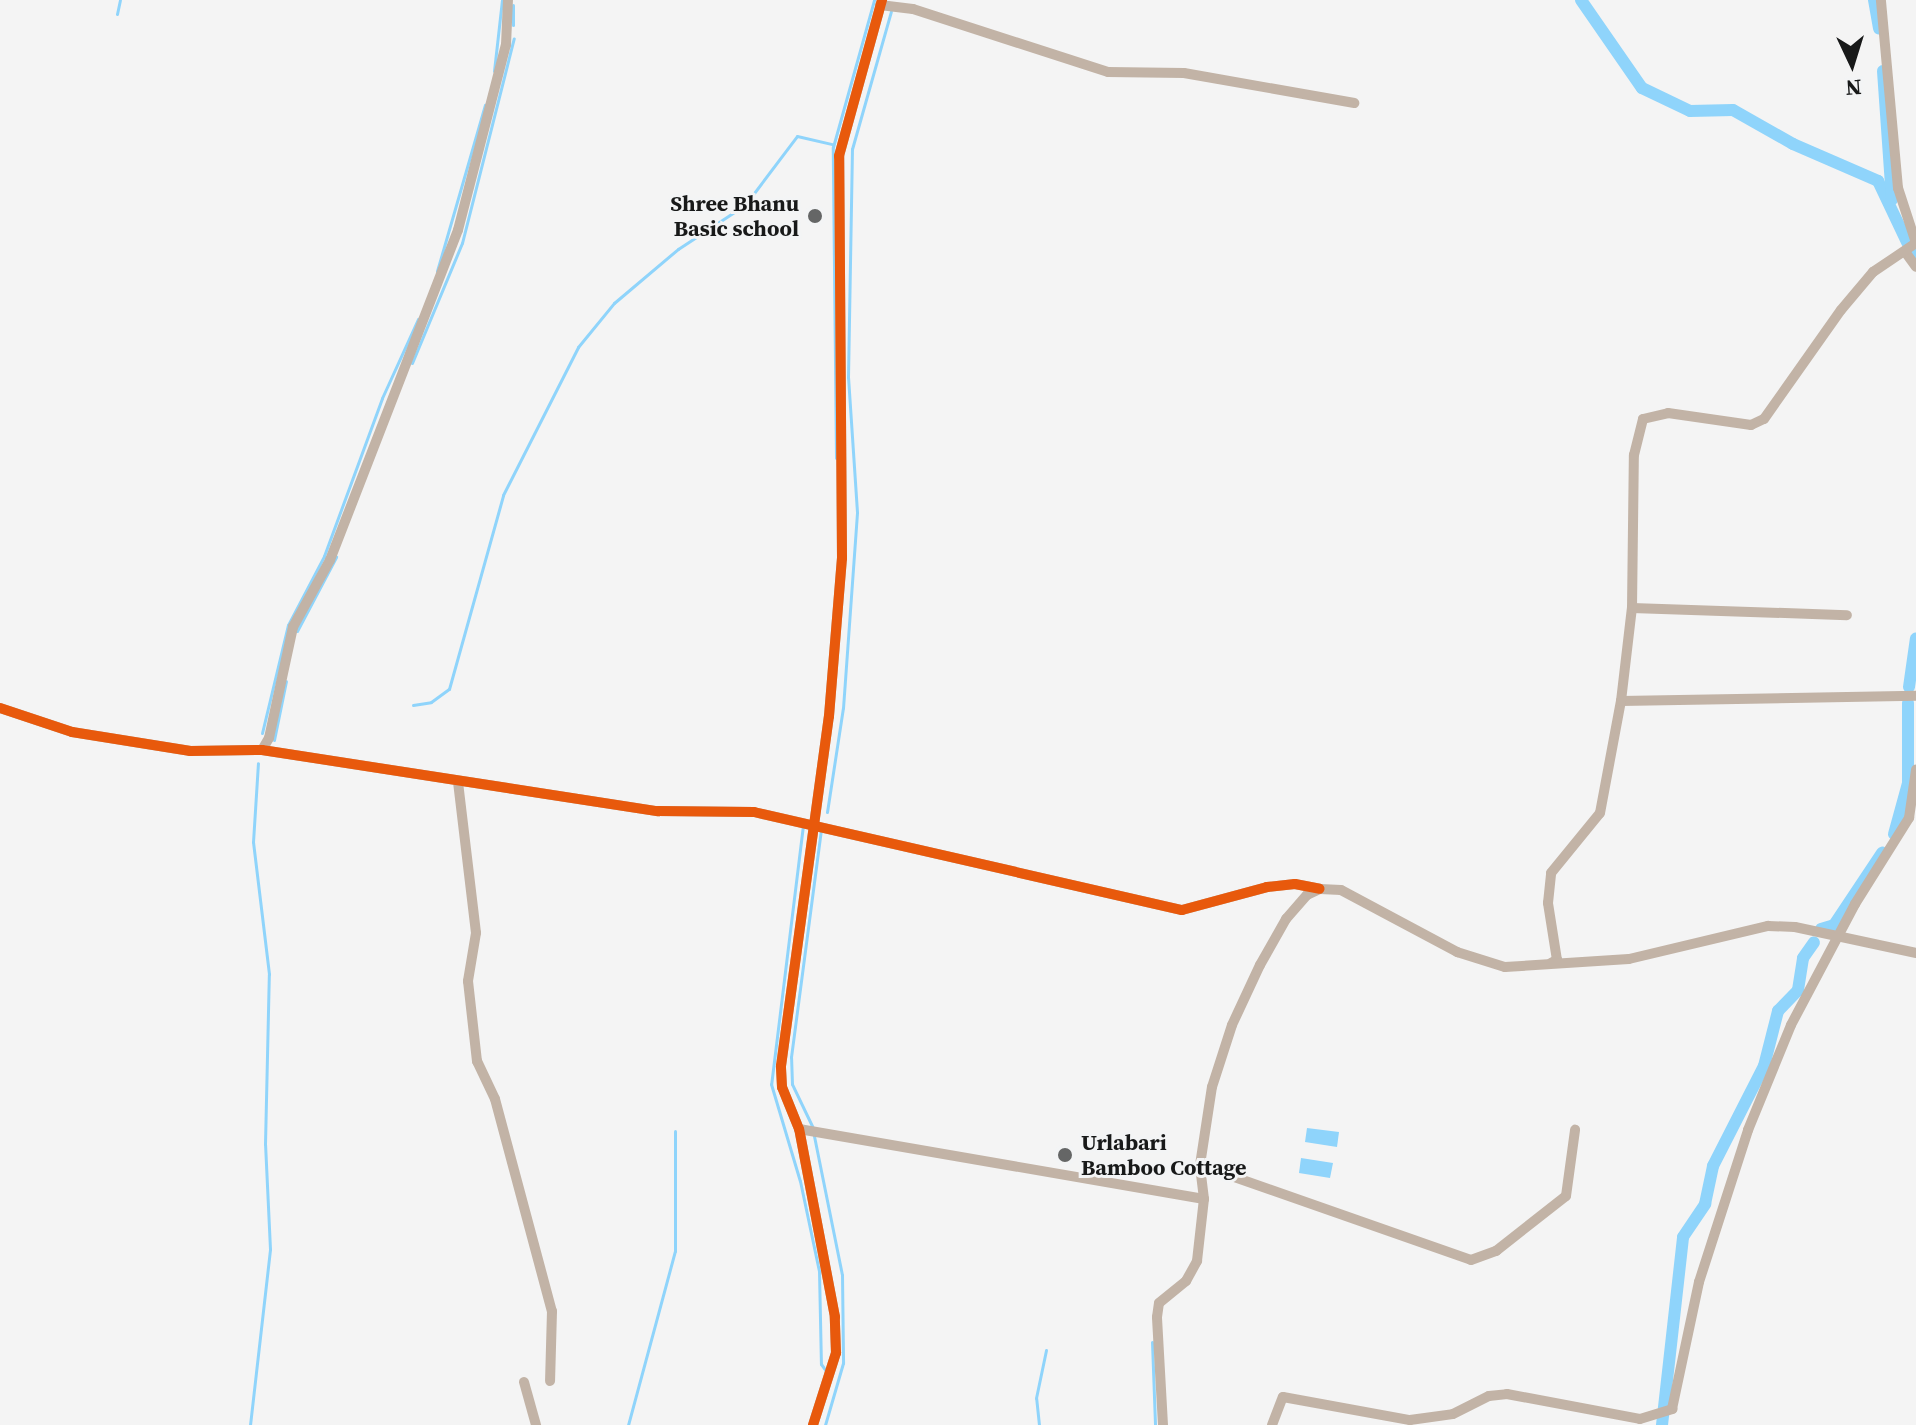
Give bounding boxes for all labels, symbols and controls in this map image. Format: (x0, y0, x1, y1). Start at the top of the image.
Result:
north arrow (1812, 24, 1892, 104)
text: N (1845, 72, 1863, 103)
place label: Shree Bhanu Basic school (670, 190, 799, 242)
marker: Shree Bhanu Basic school (806, 207, 824, 225)
place label: Urlabari Bamboo Cottage (1081, 1129, 1247, 1180)
marker: Urlabari Bamboo Cottage (1056, 1146, 1074, 1164)

